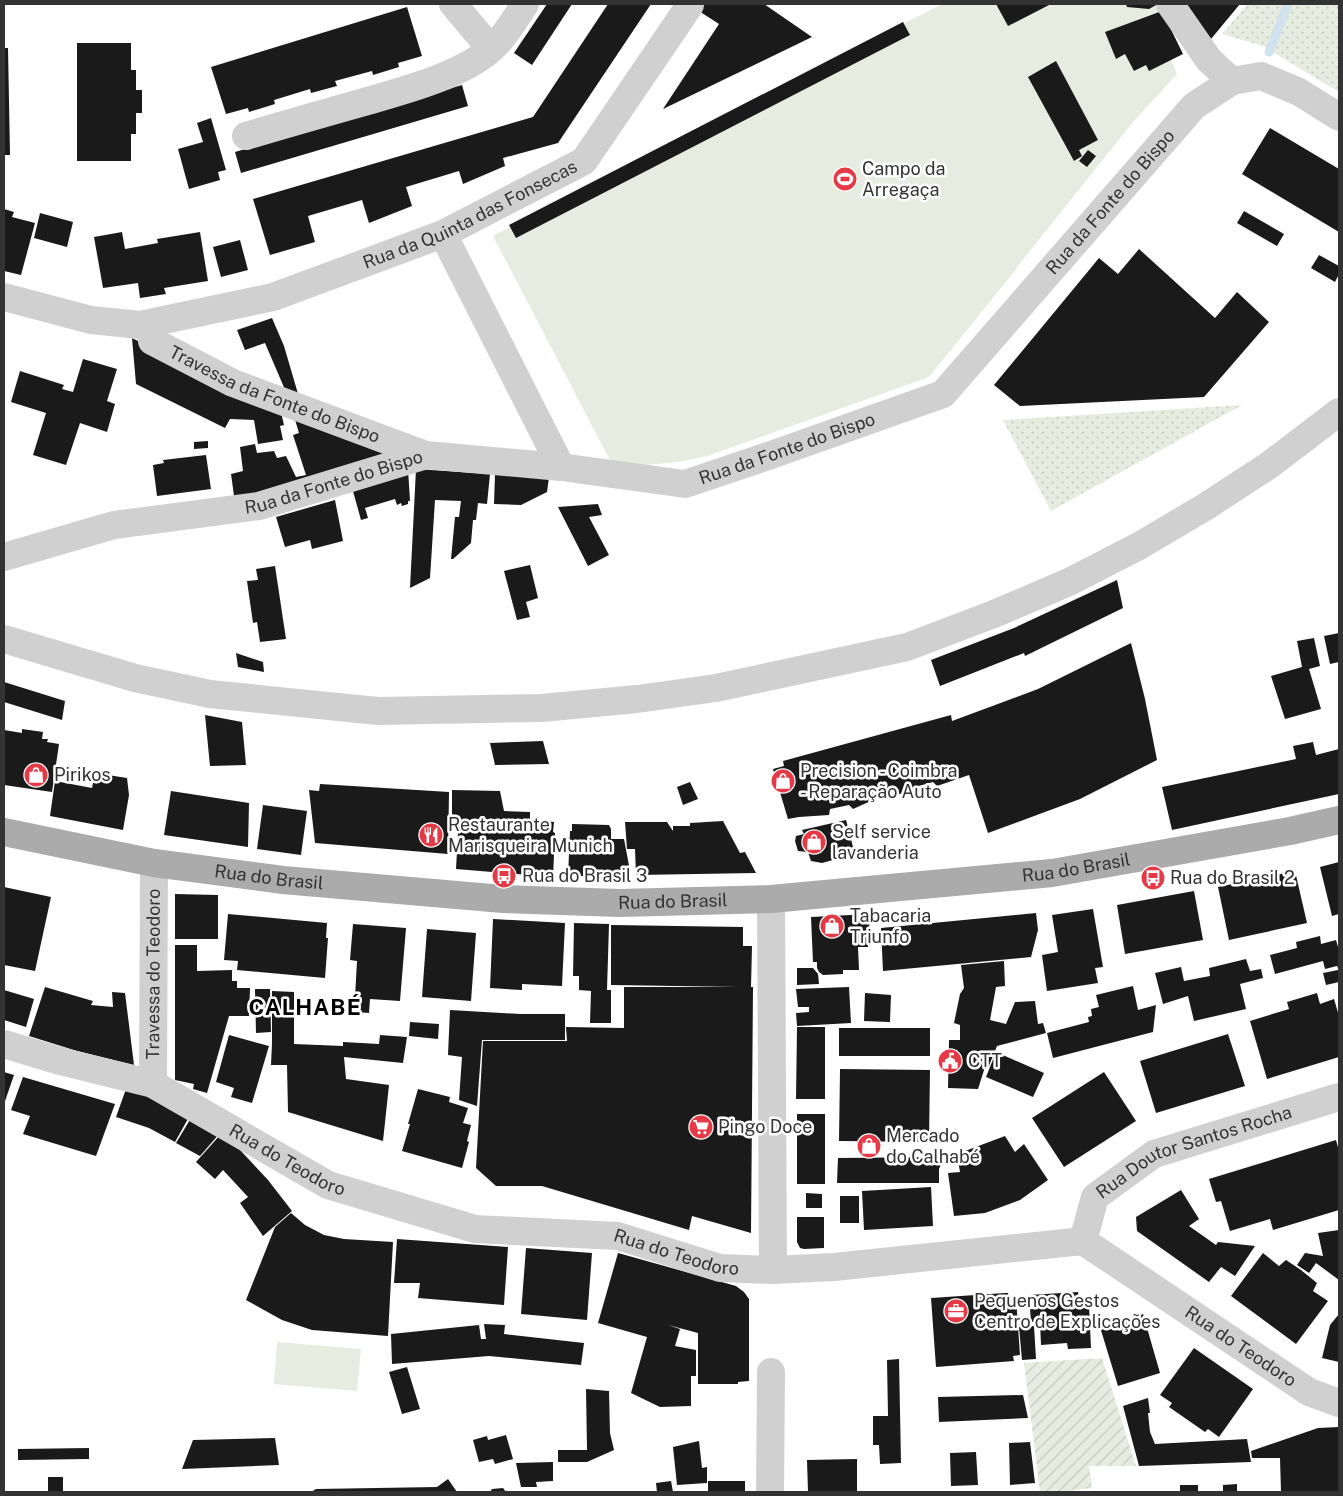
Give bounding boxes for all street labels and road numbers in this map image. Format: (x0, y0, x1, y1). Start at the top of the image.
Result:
street label: Rua da Fonte do Bispo (1041, 125, 1179, 278)
street label: Rua da Quinta das Fonsecas (360, 155, 581, 273)
street label: Travessa da Fonte do Bispo (166, 341, 383, 447)
street label: Rua da Fonte do Bispo (696, 408, 878, 489)
street label: Rua da Fonte do Bispo (243, 446, 425, 518)
street label: Rua do Brasil (1021, 848, 1132, 886)
street label: Rua do Brasil (213, 860, 324, 893)
street label: Travessa do Teodoro (142, 889, 164, 1059)
street label: Rua do Brasil (618, 889, 728, 913)
street label: Rua Doutor Santos Rocha (1092, 1101, 1294, 1203)
street label: Rua do Teodoro (226, 1119, 348, 1200)
street label: Rua do Teodoro (611, 1224, 739, 1279)
street label: Rua do Teodoro (1181, 1301, 1301, 1391)

